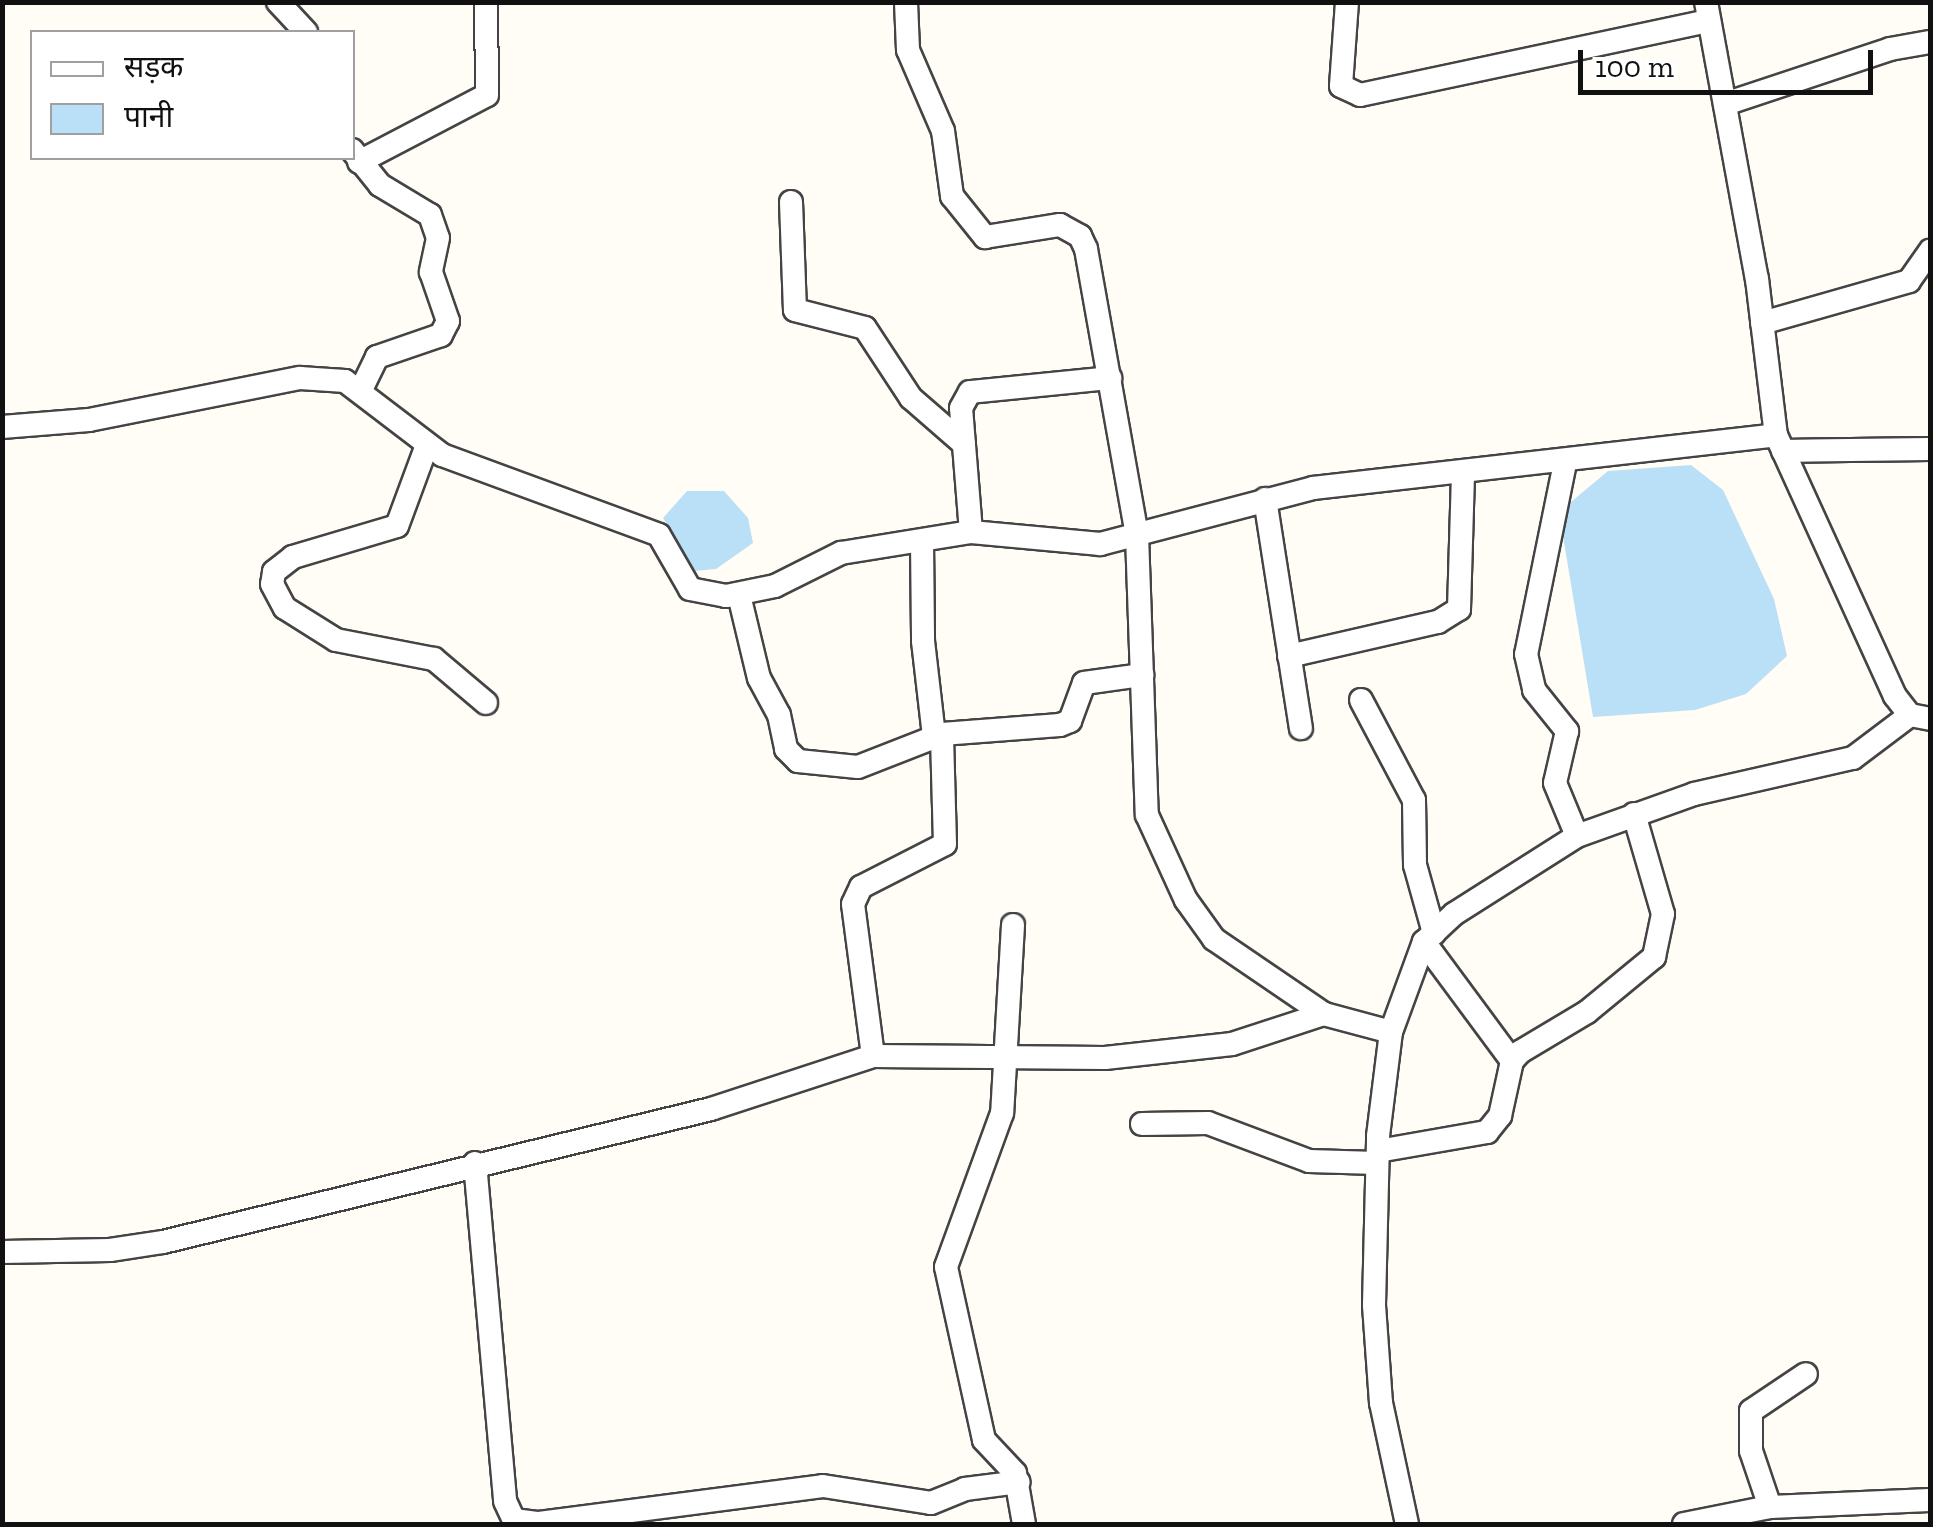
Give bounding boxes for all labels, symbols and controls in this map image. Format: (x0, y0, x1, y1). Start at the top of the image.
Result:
legend (30, 30, 355, 160)
scale bar (1583, 30, 1878, 92)
text: सड़क (124, 49, 183, 85)
text: 100 m (1595, 49, 1674, 85)
text: पानी (124, 99, 173, 135)

